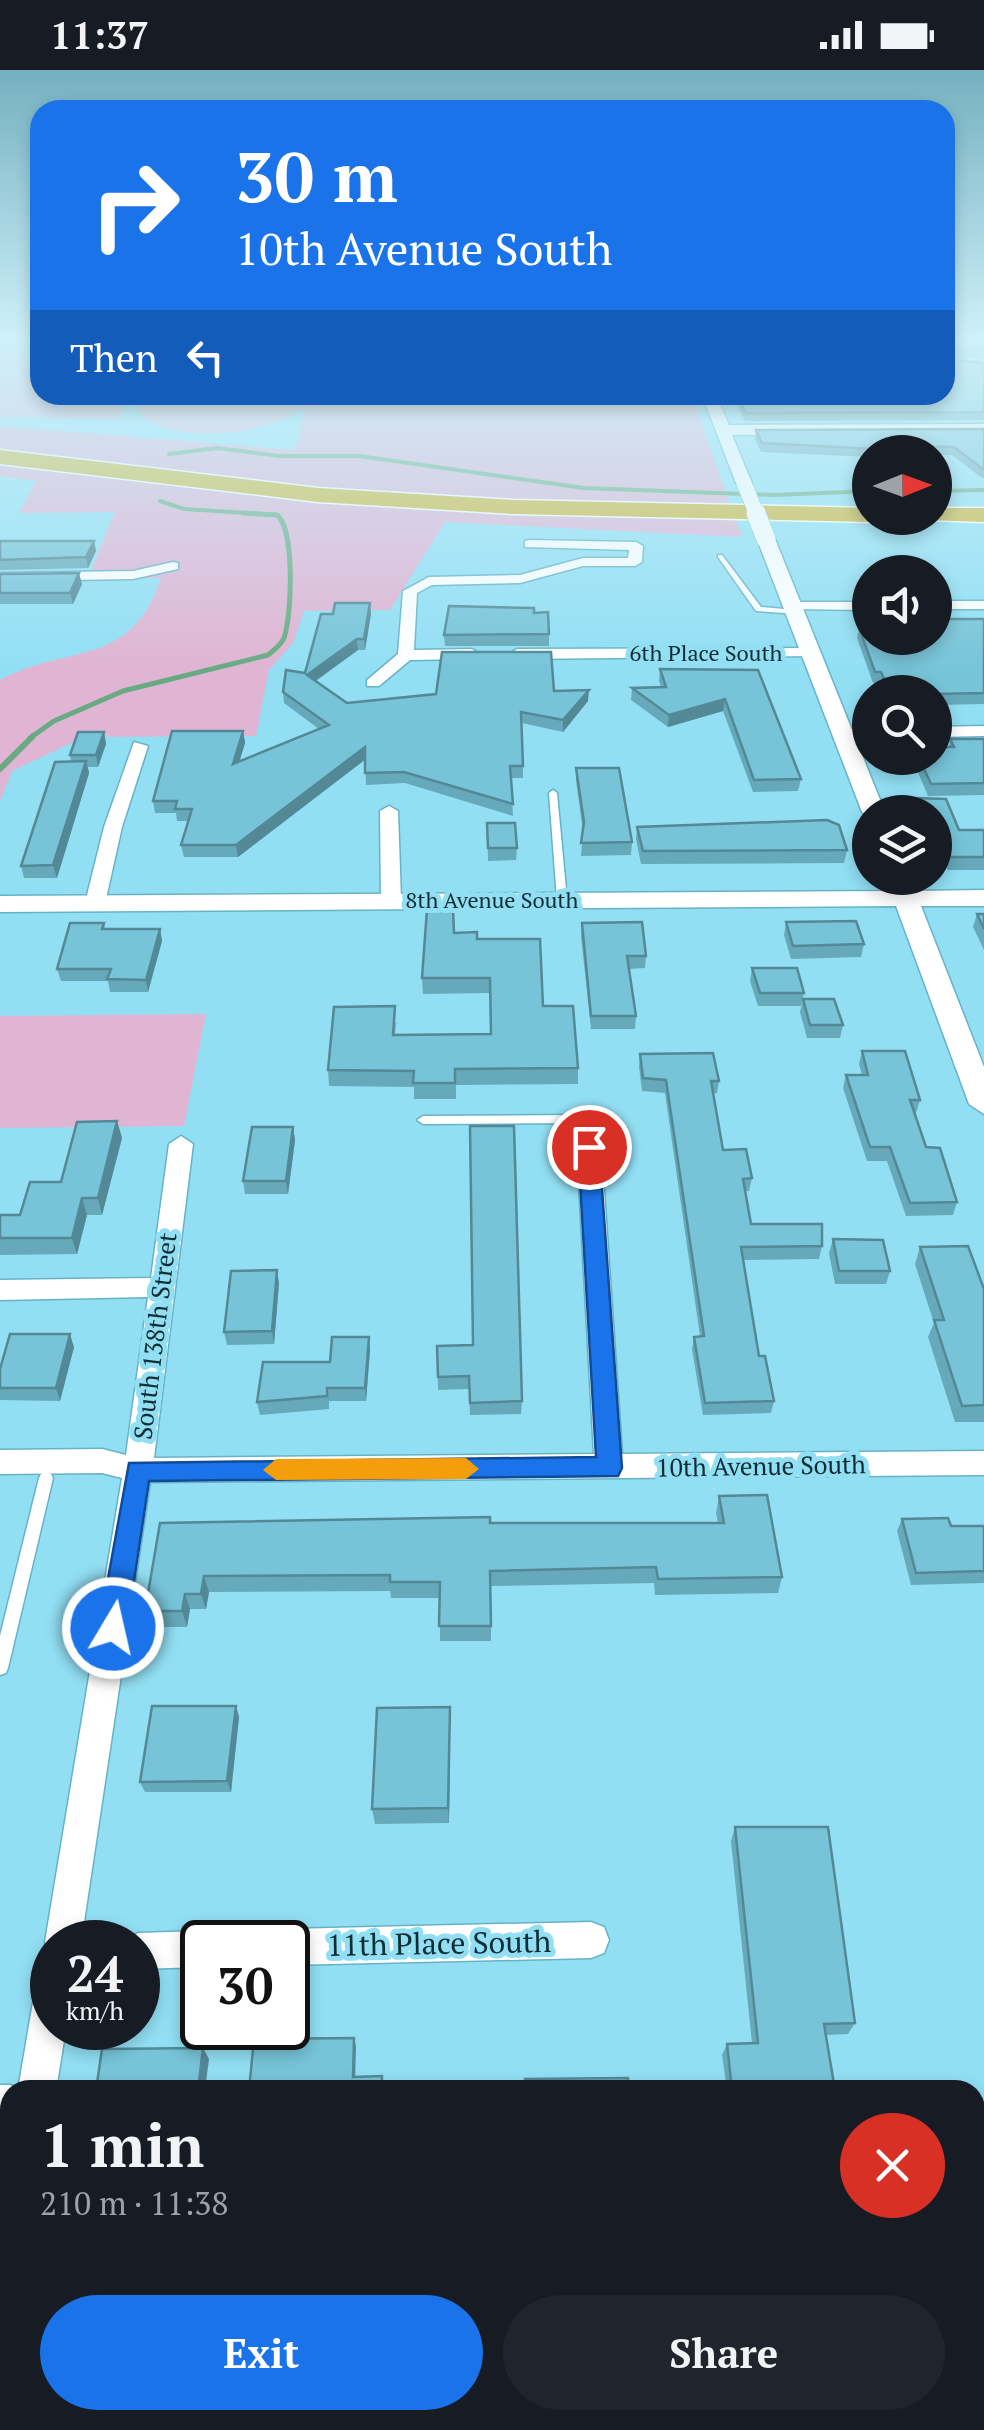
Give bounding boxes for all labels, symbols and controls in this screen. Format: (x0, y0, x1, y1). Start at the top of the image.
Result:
text: 11:37 (50, 10, 149, 60)
text: 30 m (235, 129, 398, 222)
icon: right (70, 140, 200, 270)
text: 10th Avenue South (235, 218, 612, 278)
icon: left (178, 330, 233, 385)
text: Then (70, 333, 158, 383)
north arrow (852, 435, 952, 535)
map controls (852, 435, 952, 895)
button: sound (852, 555, 952, 655)
street label: 6th Place South (630, 638, 783, 667)
button: search (852, 675, 952, 775)
button: layers (852, 795, 952, 895)
street label: 8th Avenue South (406, 885, 578, 914)
pin (547, 1105, 632, 1190)
icon: arrive (562, 1120, 617, 1175)
street label: South 138th Street (125, 1231, 184, 1441)
street label: 10th Avenue South (656, 1447, 866, 1484)
position arrow (61, 1576, 165, 1680)
speed limit sign: 30 (180, 1920, 310, 2050)
street label: 11th Place South (326, 1921, 552, 1965)
text: 24 (67, 1940, 123, 2006)
text: km/h (66, 1994, 124, 2027)
text: 1 min (40, 2105, 204, 2184)
button: close (840, 2113, 945, 2218)
text: 210 m · 11:38 (40, 2182, 228, 2224)
button: Exit (40, 2295, 483, 2410)
button: Share (503, 2295, 945, 2410)

